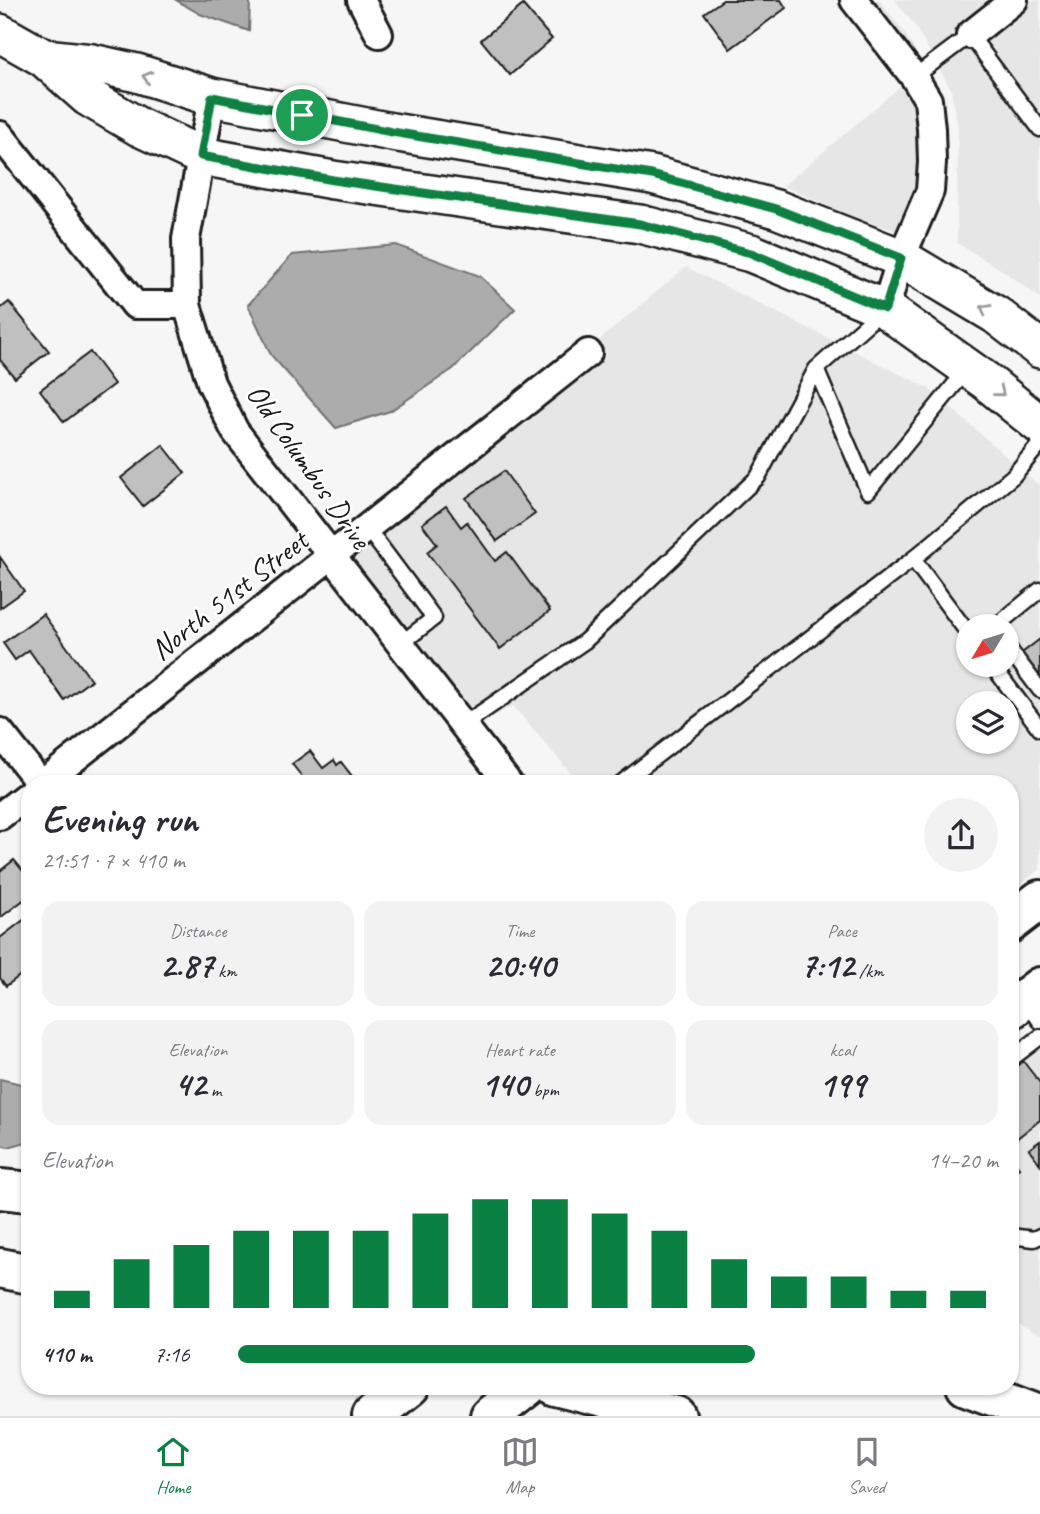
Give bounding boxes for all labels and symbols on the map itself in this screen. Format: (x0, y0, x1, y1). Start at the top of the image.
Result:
one-way arrow (141, 70, 153, 85)
pin (272, 85, 332, 145)
one-way arrow (979, 304, 992, 317)
street label: Old Columbus Drive (238, 376, 381, 558)
one-way arrow (991, 384, 1004, 396)
street label: North 51st Street (143, 520, 318, 668)
north arrow (956, 614, 1018, 677)

